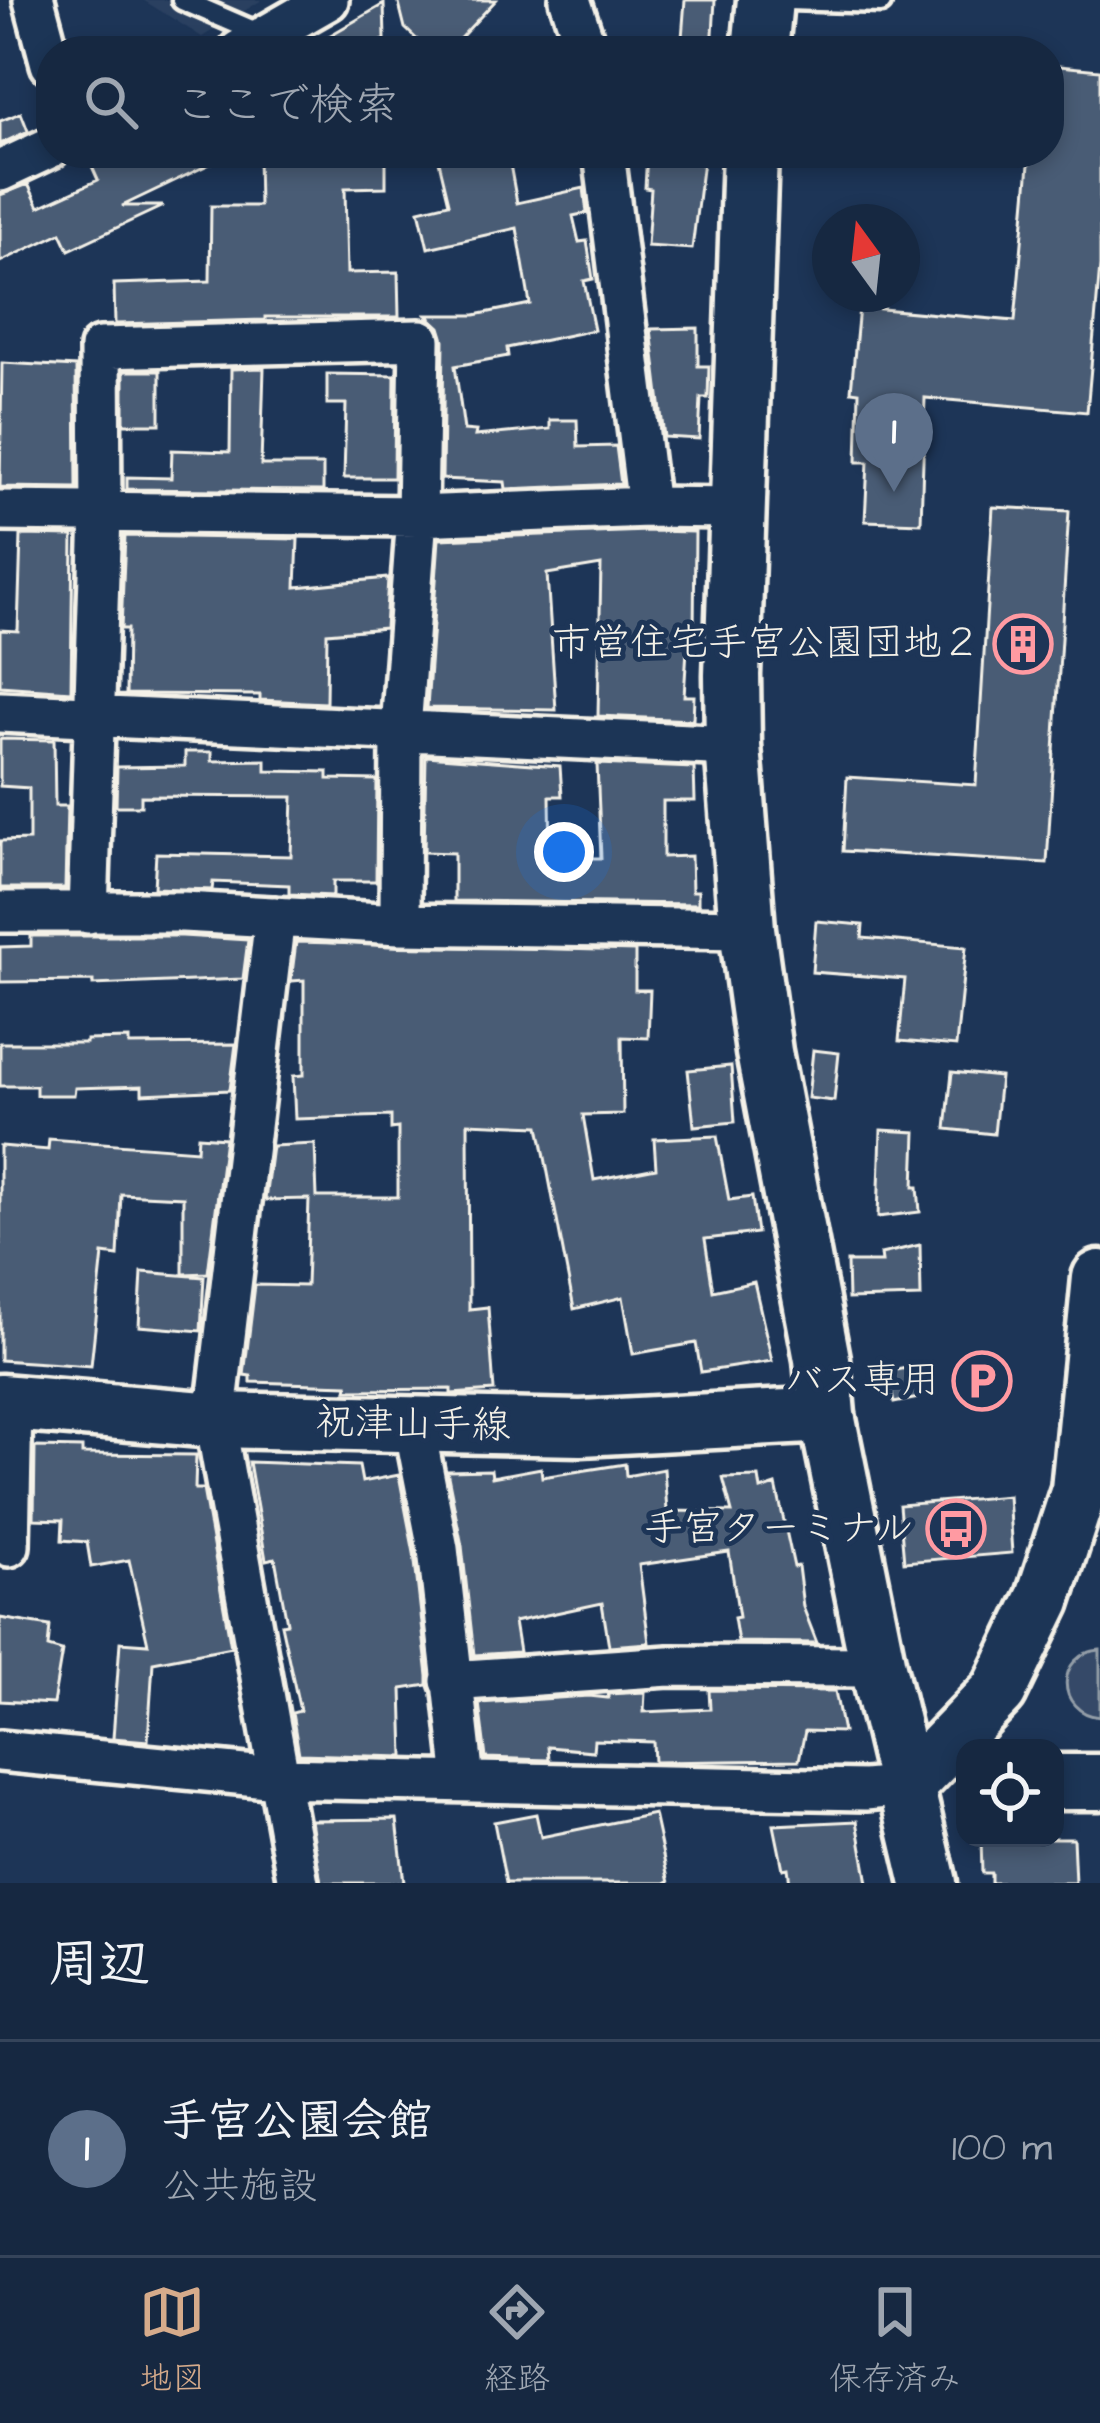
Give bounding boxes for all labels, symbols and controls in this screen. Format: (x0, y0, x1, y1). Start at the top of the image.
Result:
search box (36, 36, 1064, 168)
icon: search (78, 69, 144, 135)
text: ここで検索 (174, 75, 399, 137)
north arrow (812, 204, 920, 312)
pin: 1 (855, 393, 933, 492)
building icon: 市営住宅手宮公園団地２ (992, 613, 1054, 675)
place label: 市営住宅手宮公園団地２ (552, 617, 981, 671)
your location (534, 822, 594, 882)
parking icon: バス専用 (951, 1350, 1013, 1412)
place label: バス専用 (784, 1354, 940, 1408)
street label: 祝津山手線 (315, 1396, 511, 1454)
bus stop icon: 手宮ターミナル (925, 1498, 987, 1560)
place label: 手宮ターミナル (644, 1502, 914, 1556)
map controls (956, 1739, 1064, 1847)
button: locate (956, 1739, 1064, 1847)
text: 周辺 (48, 1930, 150, 2001)
text: 手宮公園会館 (162, 2091, 432, 2153)
text: 1 (85, 2122, 90, 2176)
text: 100 m (952, 2122, 1052, 2176)
text: 公共施設 (162, 2160, 318, 2214)
tab: 地図 (139, 2279, 205, 2402)
tab: 経路 (484, 2279, 550, 2402)
tab: 保存済み (829, 2279, 961, 2402)

